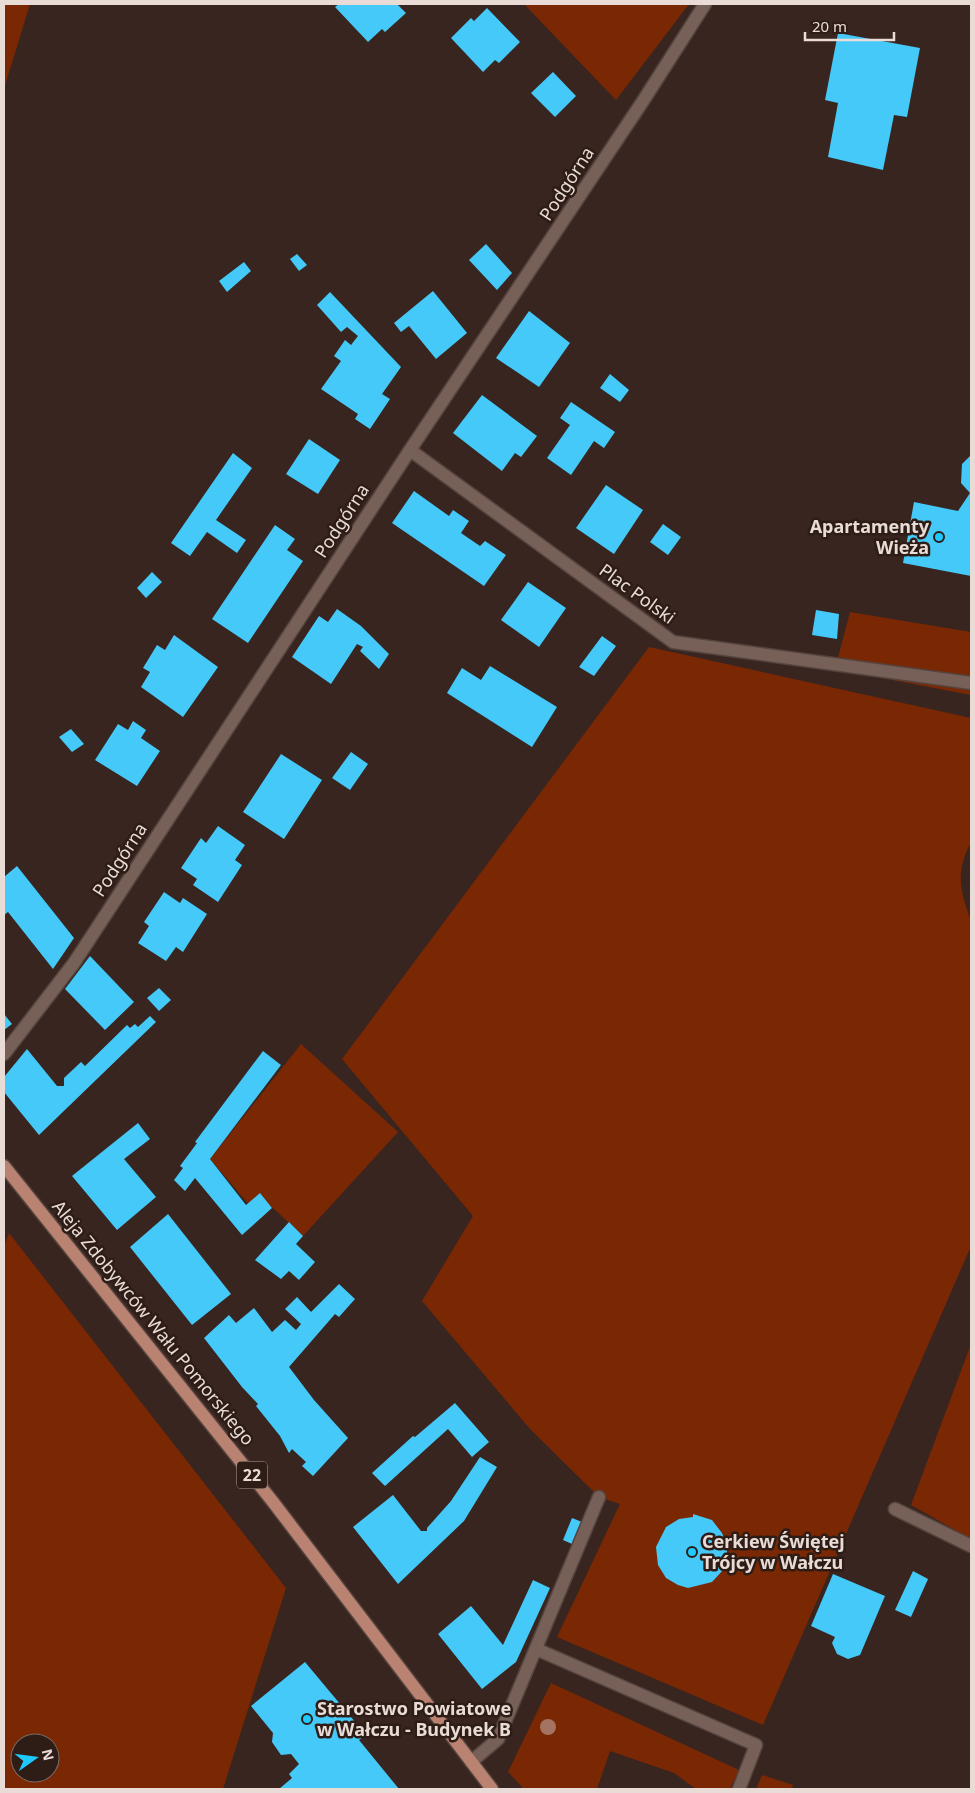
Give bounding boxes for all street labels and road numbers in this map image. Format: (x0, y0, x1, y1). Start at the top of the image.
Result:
street label: Podgórna (533, 142, 599, 225)
street label: Podgórna (308, 479, 374, 562)
street label: Plac Polski (595, 558, 680, 629)
street label: Podgórna (86, 818, 152, 901)
street label: Aleja Zdobywców Wału Pomorskiego (47, 1195, 260, 1450)
road number: 22 (237, 1462, 267, 1488)

